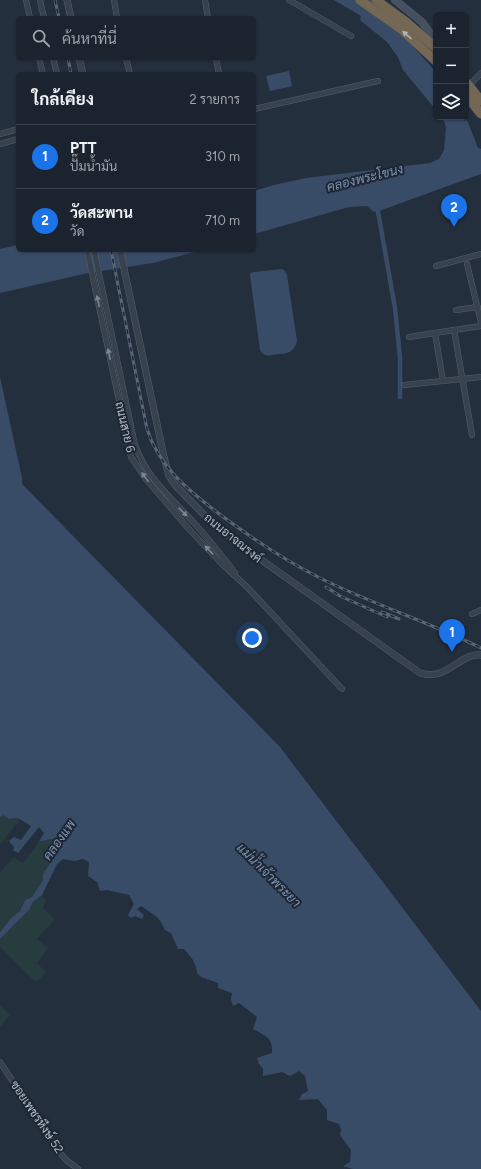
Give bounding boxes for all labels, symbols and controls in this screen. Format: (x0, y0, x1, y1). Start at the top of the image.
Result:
map controls (433, 12, 469, 120)
button: + (433, 12, 469, 48)
search box (16, 16, 256, 60)
icon: search (30, 27, 52, 49)
text: ค้นหาที่นี่ (62, 30, 117, 48)
one-way arrow (402, 30, 412, 39)
button: − (433, 48, 469, 84)
button: layers (433, 84, 469, 120)
text: ใกล้เคียง (32, 89, 94, 109)
text: 2 รายการ (189, 92, 240, 107)
text: PTT (70, 139, 97, 157)
text: 1 (42, 149, 48, 164)
text: 310 m (205, 149, 240, 164)
text: ปั๊มน้ำมัน (70, 159, 117, 174)
water label: คลองพระโขนง (325, 160, 405, 195)
pin: 2 (441, 194, 467, 227)
text: วัดสะพาน (70, 204, 133, 222)
text: 2 (41, 213, 49, 228)
text: 710 m (205, 213, 240, 228)
text: วัด (70, 224, 84, 239)
one-way arrow (94, 295, 100, 307)
one-way arrow (105, 347, 111, 360)
street label: ถนนสาย 6 (112, 400, 138, 454)
one-way arrow (141, 472, 149, 482)
one-way arrow (178, 507, 188, 517)
street label: ถนนอาจณรงค์ (201, 510, 265, 566)
one-way arrow (204, 545, 214, 555)
pin: 1 (439, 619, 465, 652)
your location (242, 628, 262, 648)
water label: คลองแพ (40, 816, 79, 863)
water label: แม่น้ำเจ้าพระยา (234, 836, 308, 910)
street label: ซอยเพชรหึงษ์ 52 (8, 1077, 67, 1156)

